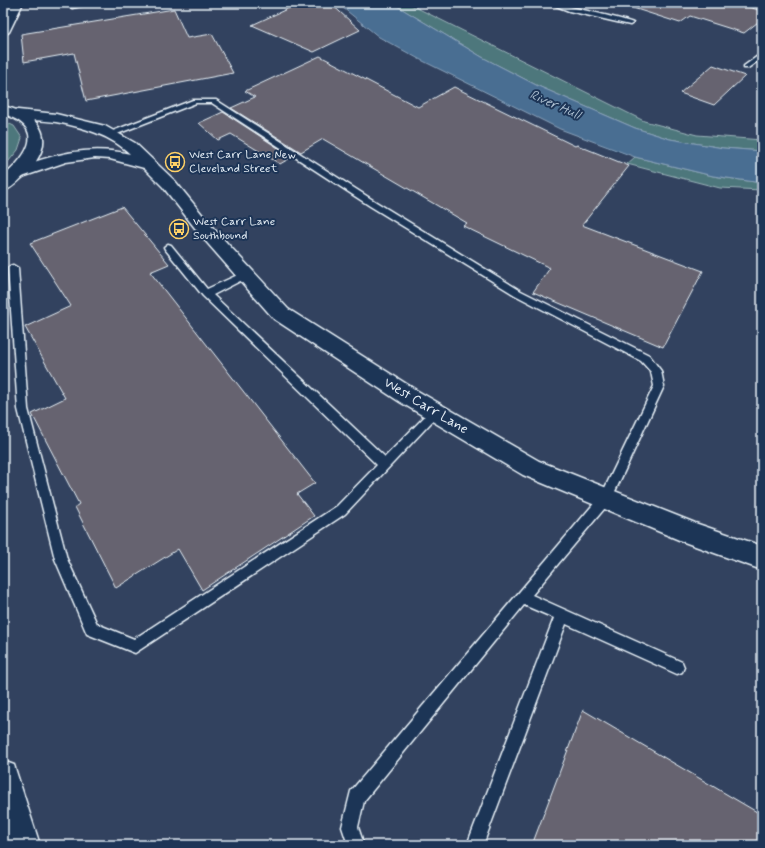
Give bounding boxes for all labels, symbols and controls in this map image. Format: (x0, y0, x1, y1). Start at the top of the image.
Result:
water label: River Hull (527, 86, 585, 125)
place label: West Carr Lane New Cleveland Street (189, 147, 296, 177)
bus stop icon: West Carr Lane New Cleveland Street (164, 151, 186, 173)
place label: West Carr Lane Southbound (193, 214, 275, 244)
bus stop icon: West Carr Lane Southbound (168, 218, 190, 240)
street label: West Carr Lane (380, 374, 472, 438)

